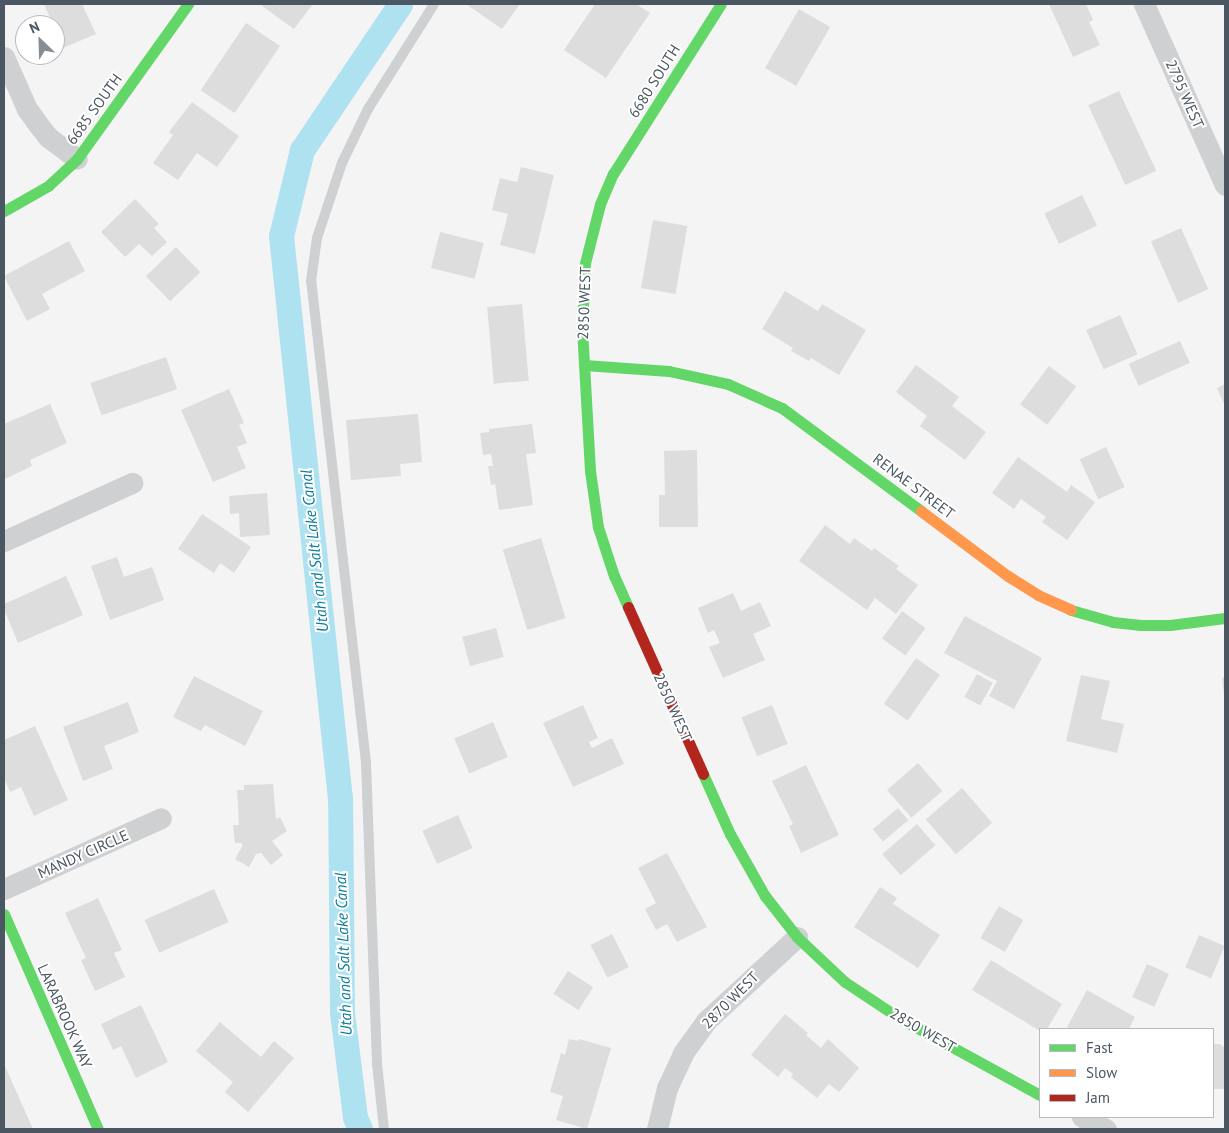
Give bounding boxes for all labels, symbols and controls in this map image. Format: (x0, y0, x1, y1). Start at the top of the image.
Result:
north arrow (15, 15, 65, 65)
text: N (26, 17, 42, 37)
street label: 6680 SOUTH (624, 41, 684, 121)
street label: 2795 WEST (1162, 57, 1208, 131)
street label: 6685 SOUTH (62, 70, 126, 148)
street label: 2850 WEST (574, 266, 594, 340)
street label: RENAE STREET (870, 449, 958, 523)
water label: Utah and Salt Lake Canal (296, 469, 332, 633)
street label: 2850 WEST (650, 670, 696, 744)
street label: MANDY CIRCLE (35, 826, 131, 882)
water label: Utah and Salt Lake Canal (331, 872, 355, 1036)
street label: LARABROOK WAY (34, 961, 96, 1071)
street label: 2870 WEST (698, 968, 762, 1032)
street label: 2850 WEST (887, 1004, 959, 1056)
legend (1039, 1028, 1214, 1118)
text: Fast (1086, 1038, 1113, 1057)
text: Slow (1086, 1063, 1117, 1082)
text: Jam (1086, 1088, 1110, 1107)

